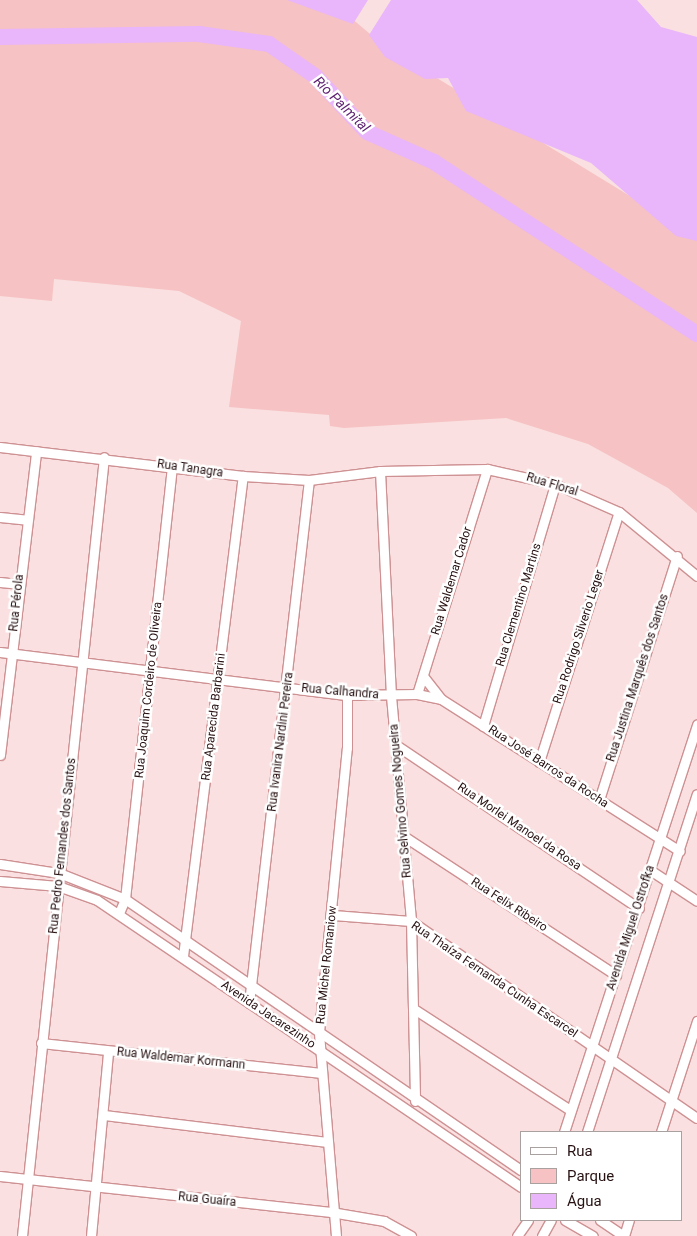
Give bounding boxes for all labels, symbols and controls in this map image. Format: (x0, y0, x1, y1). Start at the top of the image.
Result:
water label: Rio Palmital (310, 72, 374, 136)
street label: Rua Tanagra (156, 457, 224, 481)
street label: Rua Floral (524, 470, 580, 500)
street label: Rua Waldemar Cador (429, 525, 475, 637)
street label: Rua Clementino Martins (493, 541, 545, 669)
street label: Rua Rodrigo Silverio Leger (551, 568, 607, 706)
street label: Rua Pérola (7, 574, 27, 632)
street label: Rua Justina Marquês dos Santos (604, 592, 672, 764)
street label: Rua Joaquim Cordeiro de Oliveira (133, 601, 165, 779)
street label: Rua Aparecida Barbarini (199, 652, 229, 782)
street label: Rua Ivanira Nardini Pereira (265, 671, 297, 813)
street label: Rua Calhandra (301, 681, 379, 703)
street label: Rua Selvino Gomes Nogueira (387, 723, 415, 879)
street label: Rua José Barros da Rocha (485, 723, 611, 811)
street label: Rua Pedro Fernandes dos Santos (47, 757, 79, 935)
street label: Rua Morlei Manoel da Rosa (454, 780, 584, 874)
street label: Avenida Miguel Ostrofka (604, 864, 658, 992)
street label: Rua Felix Ribeiro (468, 875, 550, 935)
street label: Rua Michel Romaniow (314, 905, 340, 1025)
street label: Rua Thaíza Fernanda Cunha Escarcel (408, 919, 580, 1041)
street label: Avenida Jacarezinho (218, 978, 318, 1052)
street label: Rua Waldemar Kormann (116, 1045, 246, 1073)
legend (520, 1131, 682, 1221)
text: Rua (567, 1142, 593, 1160)
text: Parque (567, 1167, 614, 1185)
street label: Rua Guaíra (177, 1190, 237, 1210)
text: Água (567, 1192, 602, 1210)

